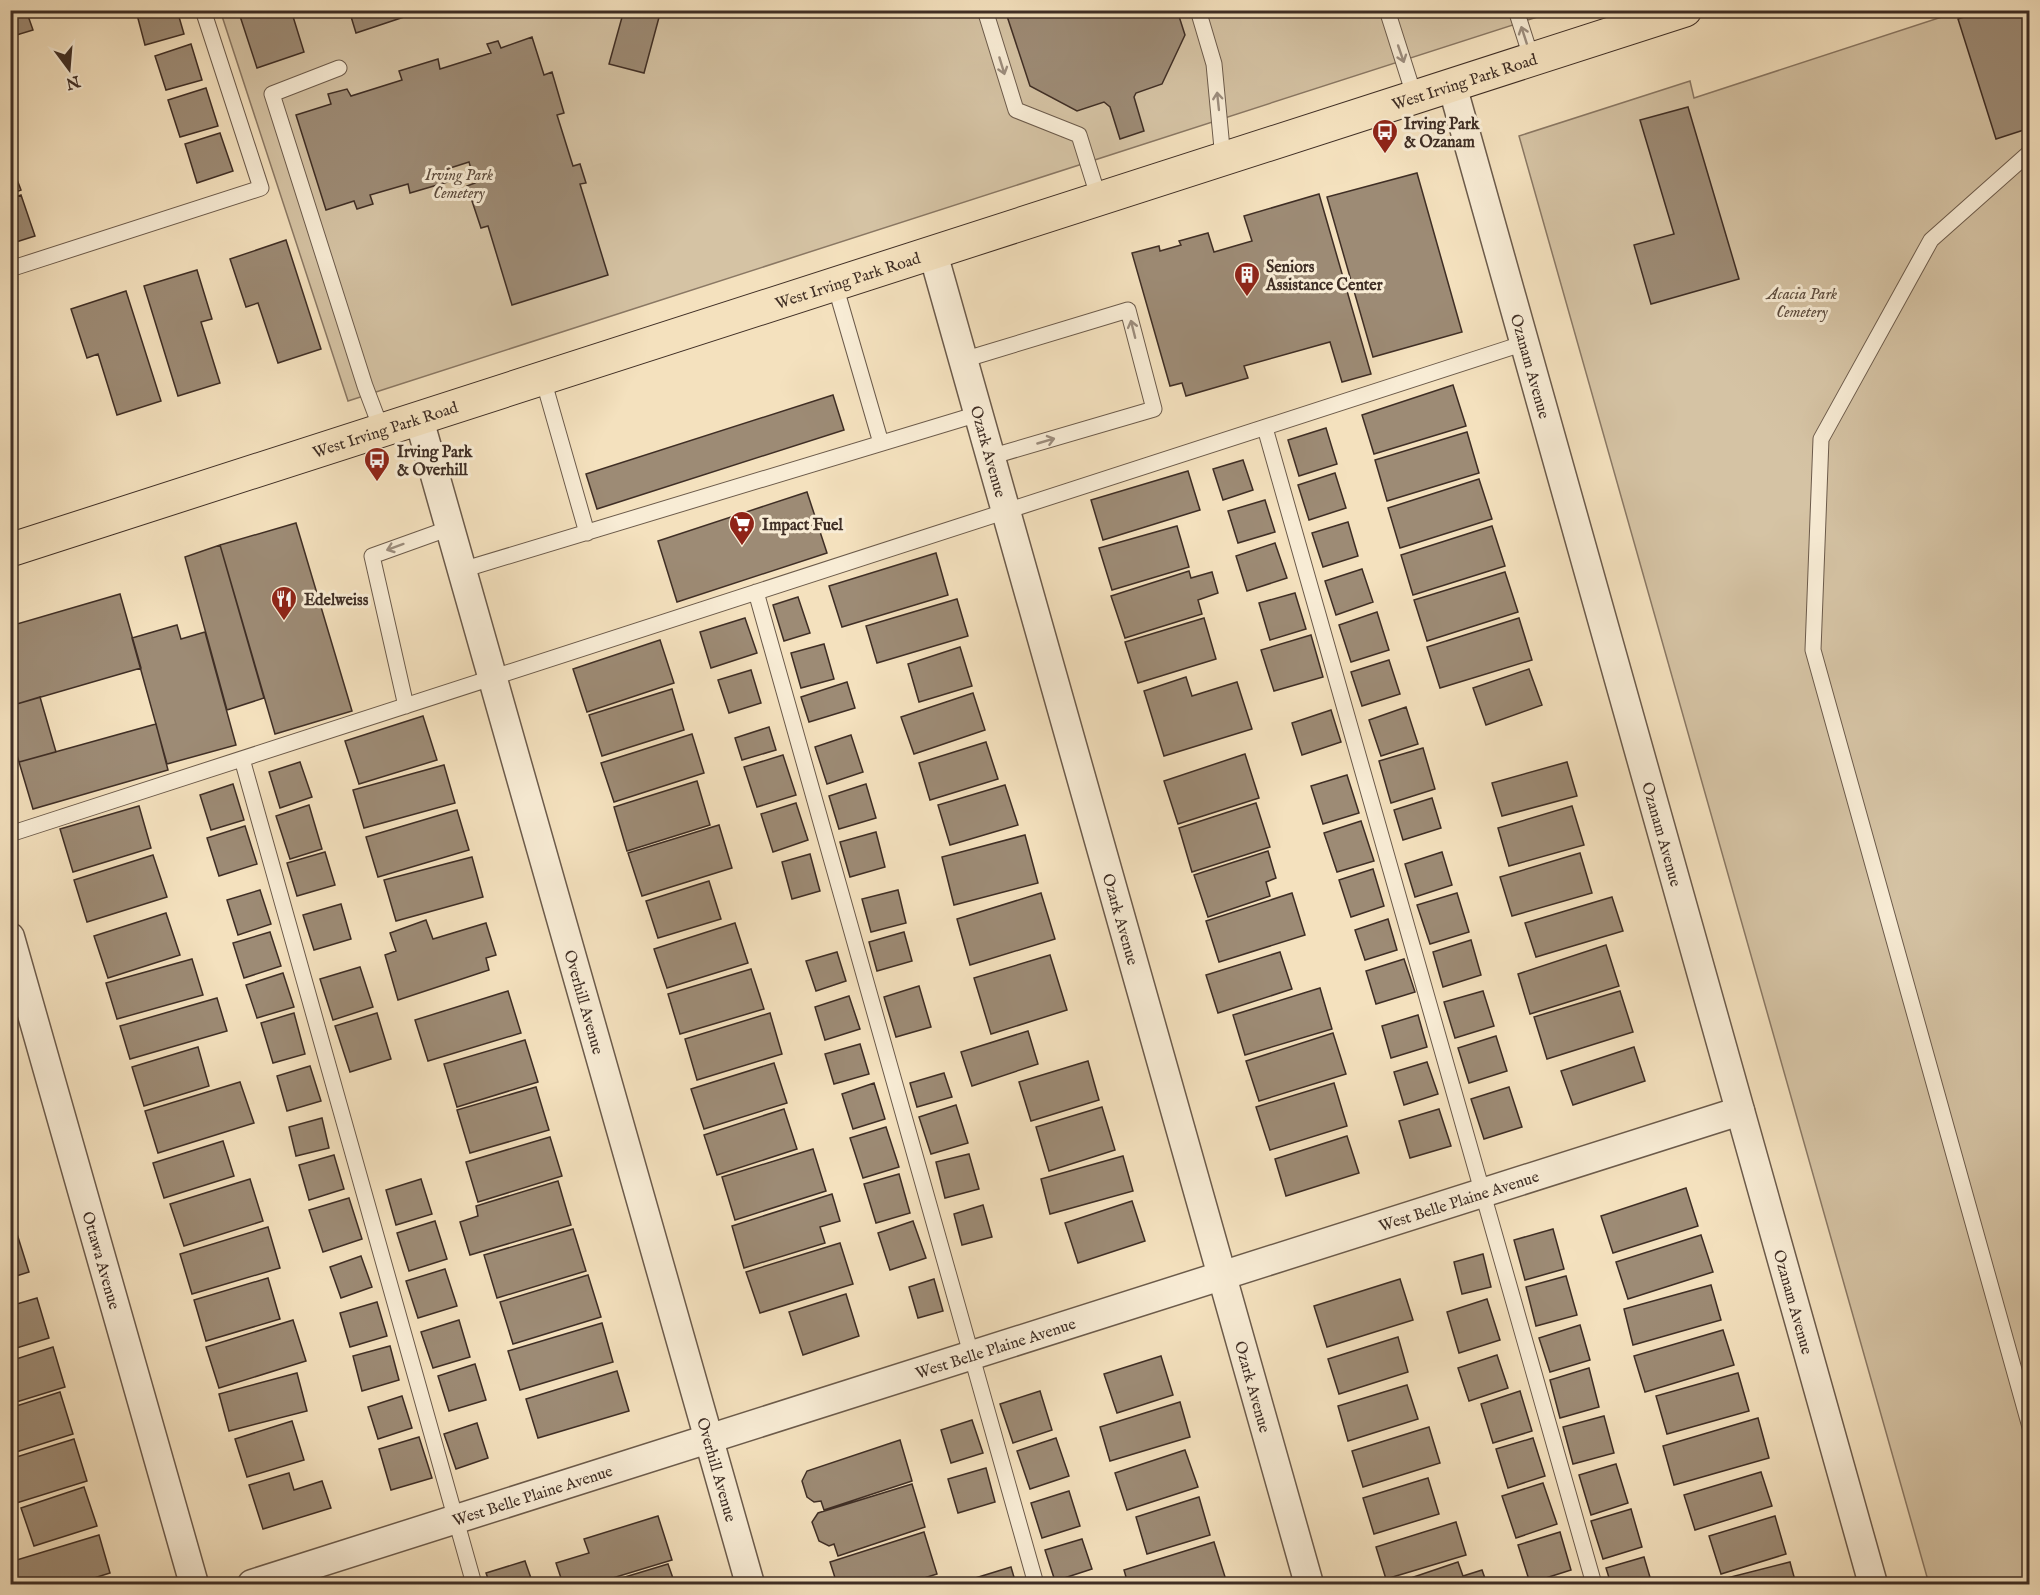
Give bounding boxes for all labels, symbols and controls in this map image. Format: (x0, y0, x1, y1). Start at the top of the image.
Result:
one-way arrow (1518, 26, 1529, 45)
north arrow (39, 39, 99, 99)
one-way arrow (1396, 44, 1407, 63)
street label: West Irving Park Road (1390, 50, 1540, 116)
one-way arrow (997, 56, 1008, 75)
text: N (63, 70, 83, 93)
one-way arrow (1212, 92, 1223, 111)
place label: Irving Park & Ozanam (1404, 115, 1480, 153)
bus stop icon: Irving Park & Ozanam (1370, 117, 1400, 155)
park label: Irving Park Cemetery (424, 166, 494, 204)
street label: West Irving Park Road (773, 249, 924, 315)
place label: Seniors Assistance Center (1265, 258, 1383, 296)
building icon: Seniors Assistance Center (1232, 260, 1262, 298)
park label: Acacia Park Cemetery (1765, 285, 1838, 323)
street label: Ozanam Avenue (1505, 312, 1553, 421)
one-way arrow (1127, 320, 1139, 339)
street label: West Irving Park Road (310, 398, 461, 464)
street label: Ozark Avenue (965, 404, 1010, 500)
one-way arrow (1036, 435, 1055, 446)
place label: Irving Park & Overhill (397, 443, 473, 481)
bus stop icon: Irving Park & Overhill (362, 445, 392, 483)
supermarket icon: Impact Fuel (727, 509, 757, 547)
place label: Impact Fuel (762, 516, 843, 536)
one-way arrow (386, 543, 405, 554)
restaurant icon: Edelweiss (269, 584, 299, 622)
place label: Edelweiss (304, 591, 369, 611)
street label: Ozanam Avenue (1636, 780, 1685, 889)
street label: Ozark Avenue (1097, 871, 1142, 968)
street label: Overhill Avenue (558, 948, 607, 1057)
street label: West Belle Plaine Avenue (1376, 1168, 1542, 1237)
street label: Ottawa Avenue (77, 1210, 123, 1312)
street label: Ozanam Avenue (1768, 1248, 1816, 1357)
street label: West Belle Plaine Avenue (913, 1315, 1079, 1384)
street label: Ozark Avenue (1229, 1339, 1274, 1435)
street label: Overhill Avenue (691, 1416, 740, 1524)
street label: West Belle Plaine Avenue (450, 1462, 615, 1532)

